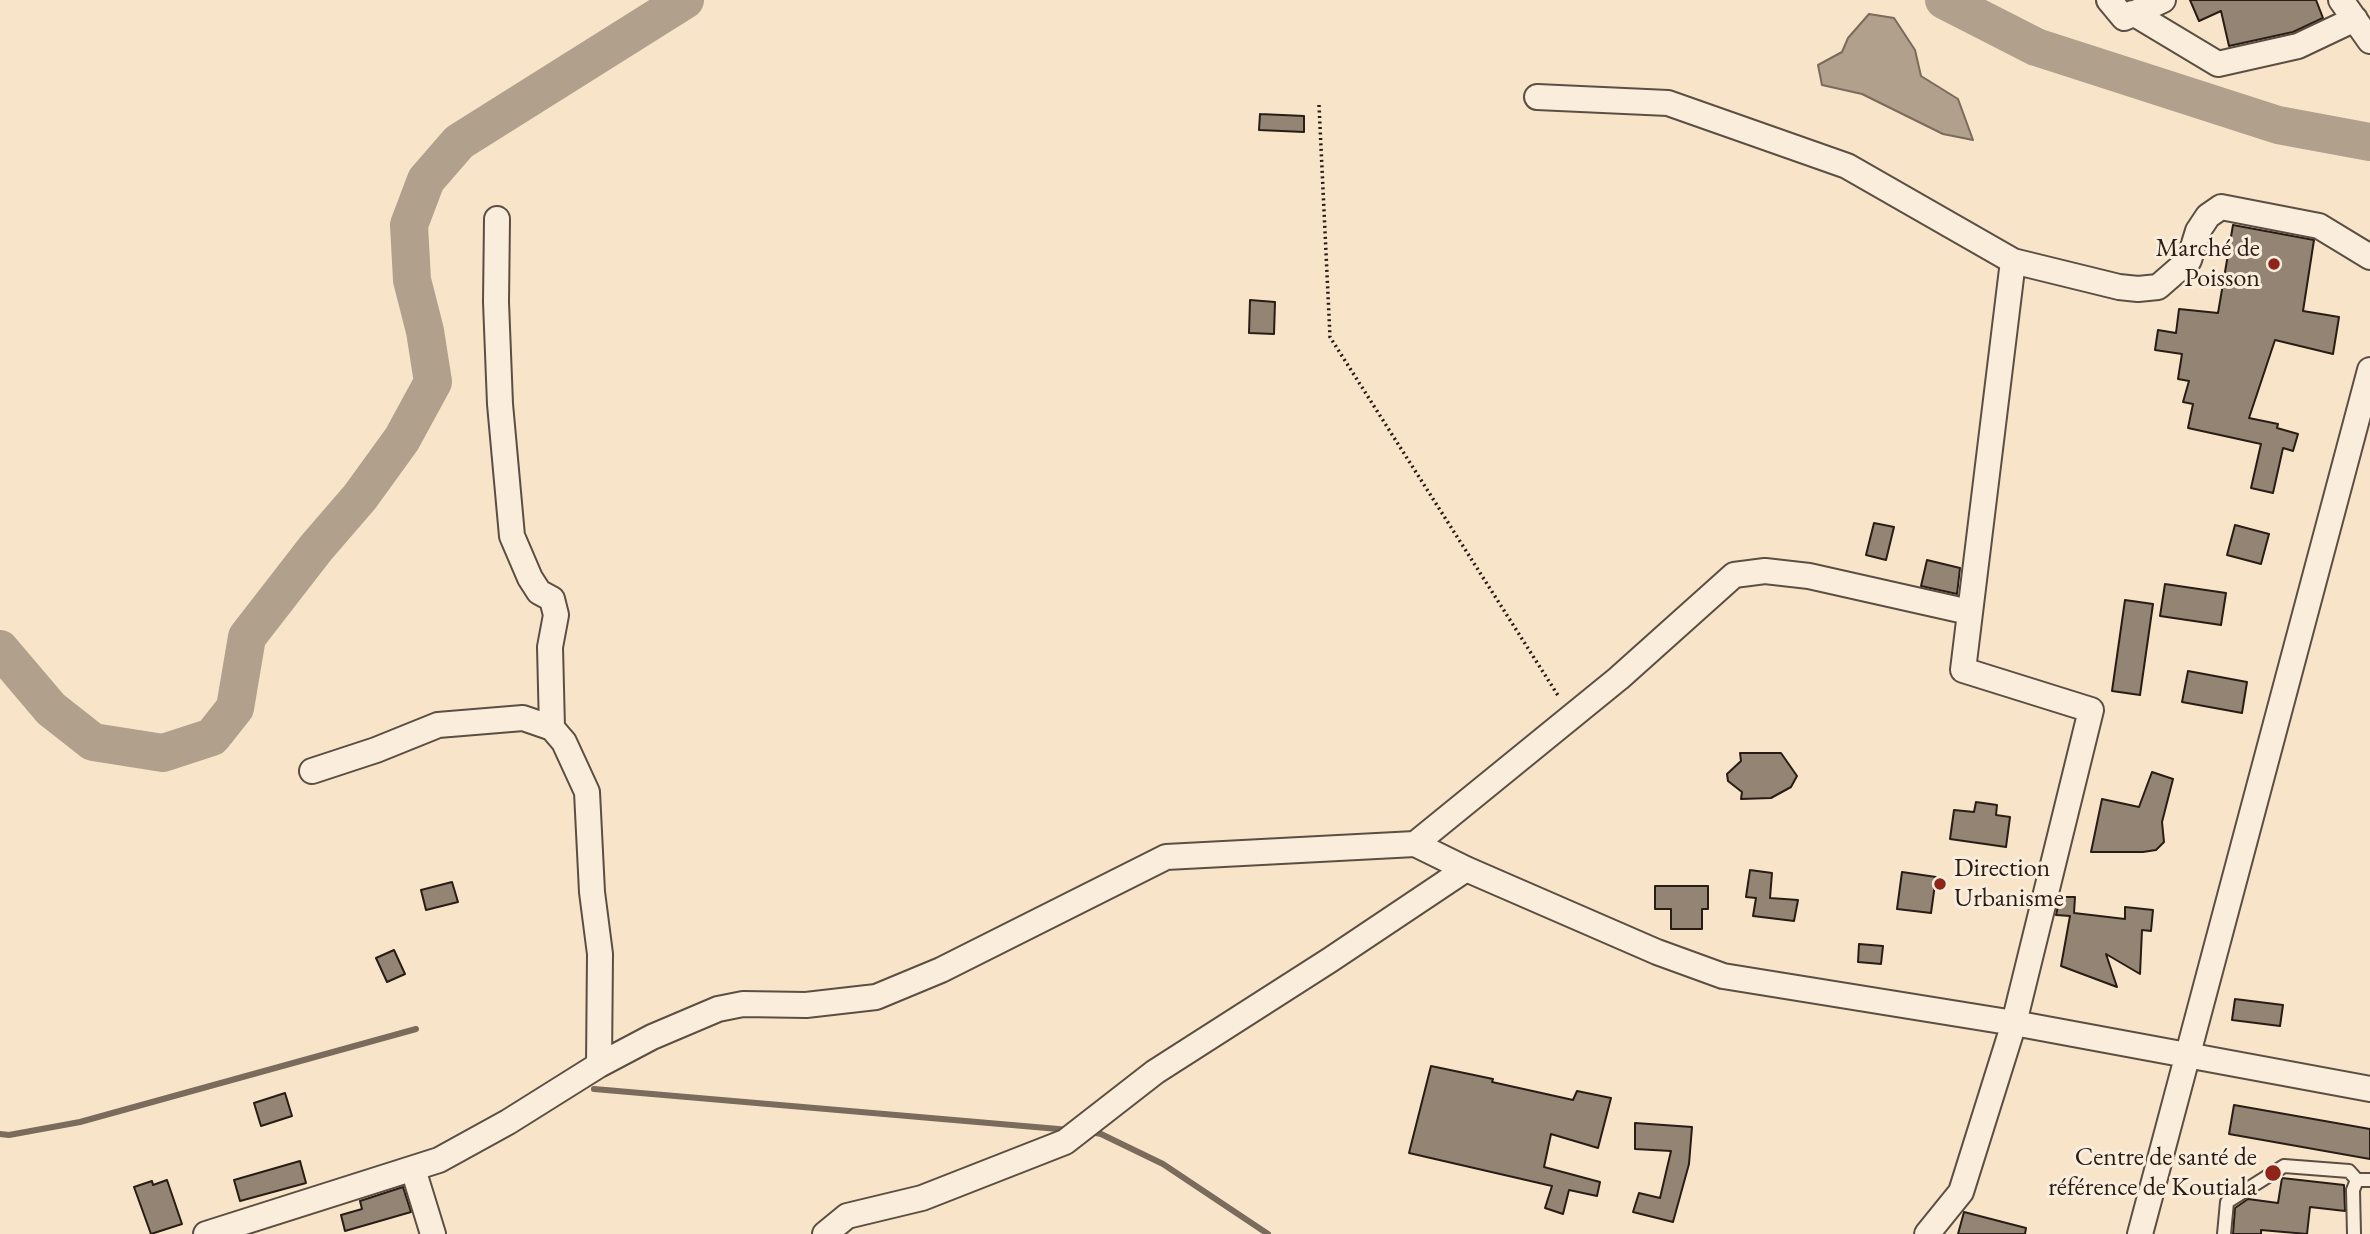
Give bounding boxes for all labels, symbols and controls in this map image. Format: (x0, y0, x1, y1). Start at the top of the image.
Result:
place label: Marché de Poisson (2155, 233, 2260, 294)
marker: Marché de Poisson (2266, 256, 2282, 272)
place label: Direction Urbanisme (1954, 853, 2064, 914)
marker: Direction Urbanisme (1932, 876, 1948, 892)
place label: Centre de santé de référence de Koutiala (2048, 1142, 2257, 1204)
marker: Centre de santé de référence de Koutiala (2263, 1163, 2283, 1183)

